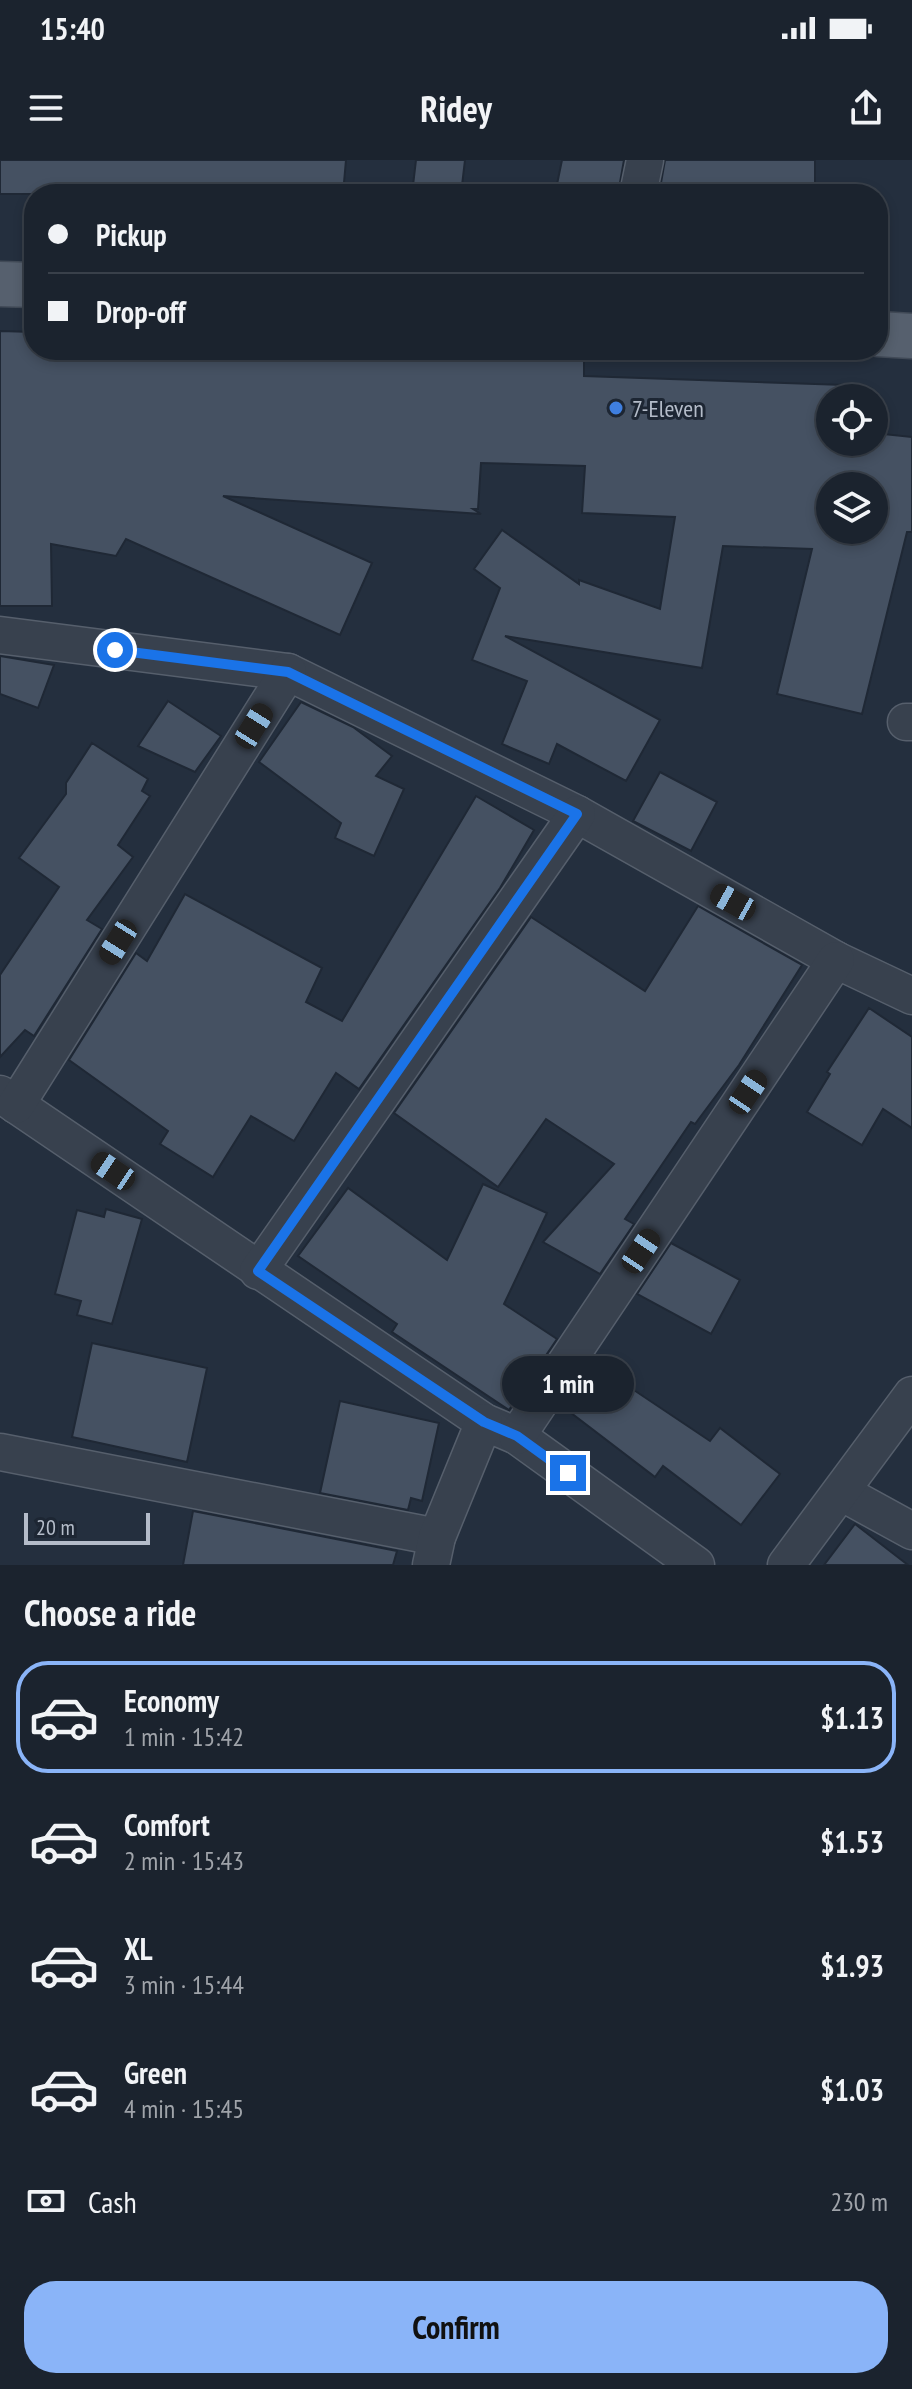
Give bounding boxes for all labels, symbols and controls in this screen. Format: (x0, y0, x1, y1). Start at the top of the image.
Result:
text: 15:40 (40, 9, 105, 48)
text: Ridey (420, 85, 492, 132)
icon: menu (24, 86, 68, 130)
icon: share (844, 86, 888, 130)
text: Pickup (96, 215, 167, 254)
text: Drop-off (96, 292, 186, 331)
map controls (816, 384, 888, 544)
button: locate (816, 384, 888, 456)
place label: 7-Eleven (632, 393, 704, 424)
marker: 7-Eleven (607, 399, 625, 417)
button: layers (816, 472, 888, 544)
route start (97, 632, 133, 668)
car (231, 699, 277, 753)
car (706, 880, 760, 924)
car (95, 915, 141, 969)
car (725, 1065, 771, 1119)
car (86, 1148, 140, 1194)
car (618, 1224, 664, 1278)
callout: 1 min (502, 1357, 634, 1413)
text: 1 min (542, 1367, 594, 1400)
route end (550, 1455, 586, 1491)
scale bar (24, 1509, 150, 1545)
text: 20 m (36, 1513, 75, 1541)
text: Choose a ride (24, 1589, 196, 1636)
icon: car (28, 1681, 100, 1753)
text: Economy (124, 1681, 219, 1720)
text: $1.13 (820, 1698, 884, 1737)
text: 1 min · 15:42 (124, 1720, 244, 1753)
icon: car (28, 1805, 100, 1877)
text: Comfort (124, 1805, 210, 1844)
text: $1.53 (820, 1822, 884, 1861)
text: 2 min · 15:43 (124, 1844, 244, 1877)
icon: car (28, 1929, 100, 2001)
text: XL (124, 1929, 153, 1968)
text: $1.93 (820, 1946, 884, 1985)
text: 3 min · 15:44 (124, 1968, 244, 2001)
icon: car (28, 2053, 100, 2125)
text: Green (124, 2053, 187, 2092)
text: $1.03 (820, 2070, 884, 2109)
text: 4 min · 15:45 (124, 2092, 244, 2125)
icon: cash (24, 2179, 68, 2223)
text: Cash (88, 2182, 137, 2221)
text: 230 m (830, 2185, 888, 2218)
button: Confirm (24, 2281, 888, 2373)

